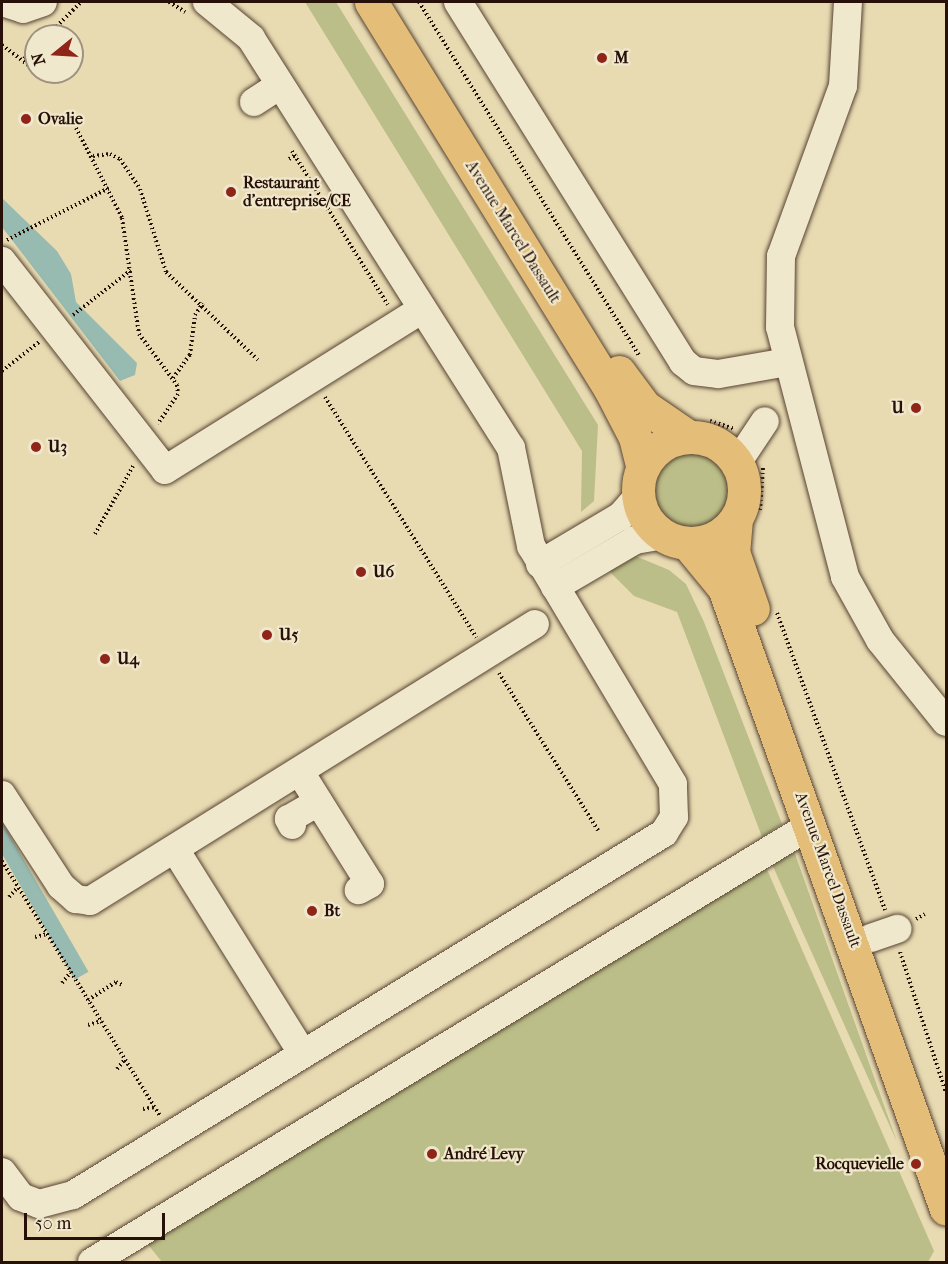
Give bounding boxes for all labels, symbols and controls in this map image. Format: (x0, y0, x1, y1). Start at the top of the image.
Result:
north arrow (24, 24, 84, 84)
place label: M (614, 48, 629, 68)
text: N (27, 50, 49, 68)
marker: M (595, 51, 609, 65)
place label: Ovalie (38, 109, 83, 129)
marker: Ovalie (19, 112, 33, 126)
street label: Avenue Marcel Dassault (461, 157, 565, 307)
place label: Restaurant d'entreprise/CE (243, 173, 351, 211)
marker: Restaurant d'entreprise/CE (224, 185, 238, 199)
place label: U (892, 398, 904, 418)
marker: U (909, 401, 923, 415)
place label: U3 (48, 437, 67, 457)
marker: U3 (29, 440, 43, 454)
place label: U6 (373, 562, 394, 582)
marker: U6 (354, 565, 368, 579)
place label: U5 (279, 625, 298, 645)
marker: U5 (260, 628, 274, 642)
place label: U4 (117, 649, 139, 669)
marker: U4 (98, 652, 112, 666)
street label: Avenue Marcel Dassault (791, 789, 865, 951)
place label: Bt (324, 901, 340, 921)
marker: Bt (305, 904, 319, 918)
place label: André Levy (444, 1144, 524, 1164)
marker: André Levy (425, 1147, 439, 1161)
place label: Rocquevielle (815, 1154, 904, 1174)
marker: Rocquevielle (909, 1157, 923, 1171)
scale bar (27, 1201, 168, 1239)
text: 50 m (35, 1213, 71, 1234)

